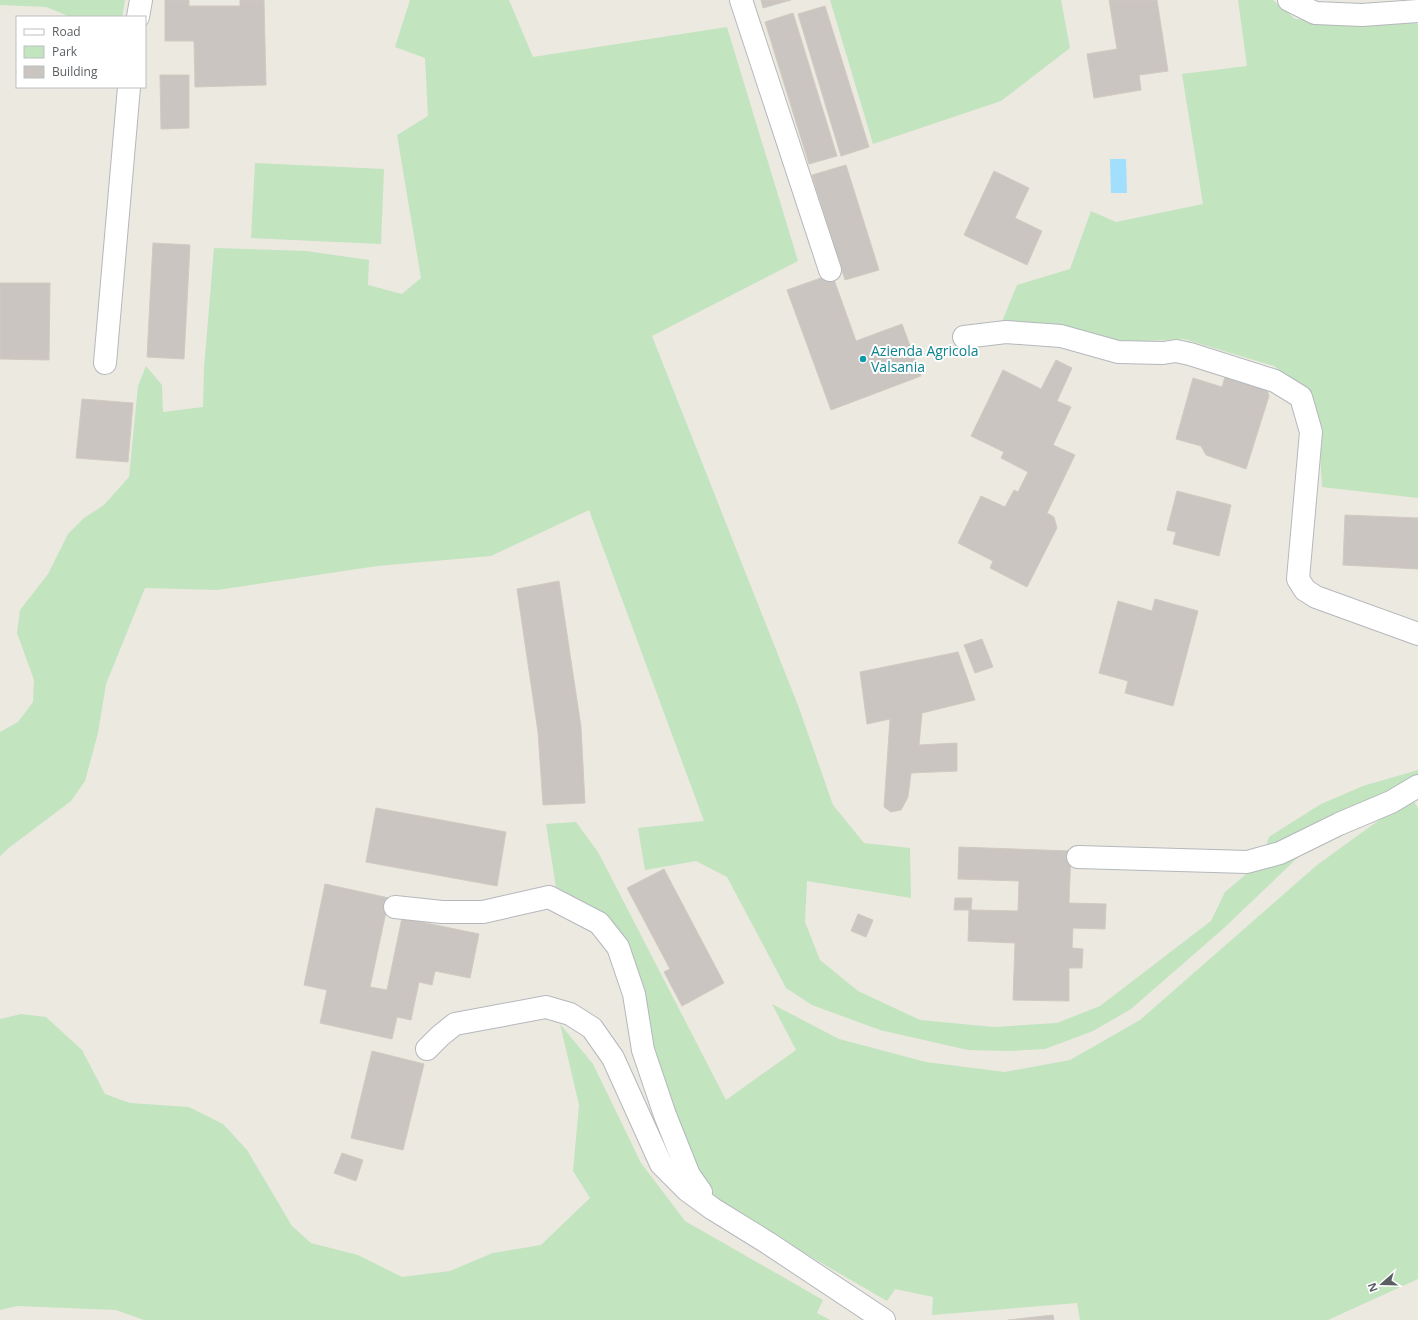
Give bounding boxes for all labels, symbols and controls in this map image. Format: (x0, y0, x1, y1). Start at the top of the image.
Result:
legend (16, 16, 146, 88)
text: Road (52, 23, 81, 40)
text: Park (52, 43, 78, 60)
text: Building (52, 63, 98, 80)
place label: Azienda Agricola Valsania (871, 341, 979, 376)
marker: Azienda Agricola Valsania (858, 354, 868, 364)
north arrow (1362, 1264, 1402, 1304)
text: N (1364, 1281, 1381, 1294)

